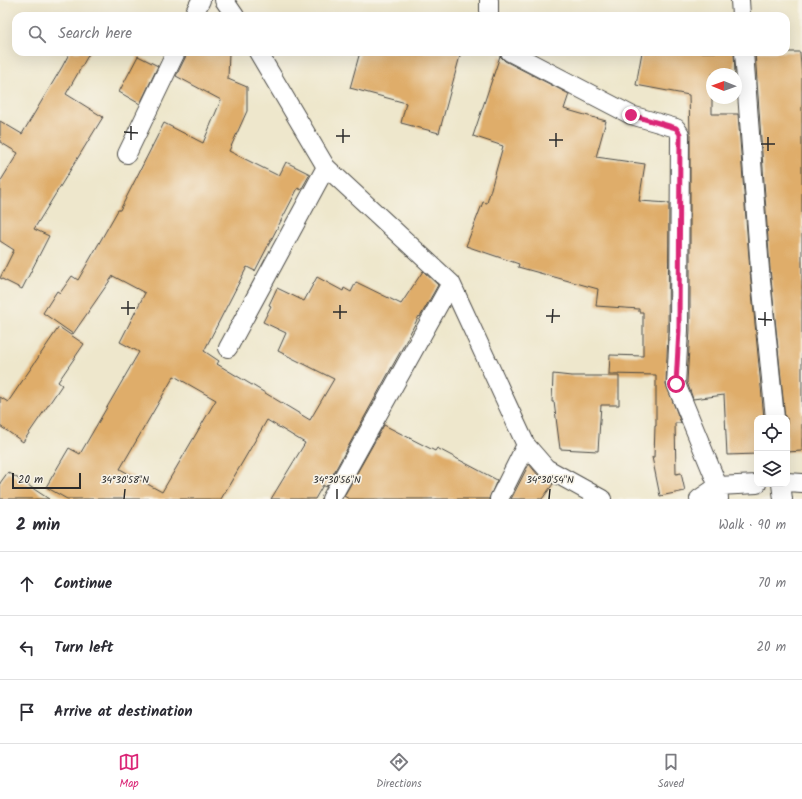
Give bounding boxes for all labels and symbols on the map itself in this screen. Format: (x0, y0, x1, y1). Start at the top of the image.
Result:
north arrow (706, 68, 742, 104)
route end (622, 106, 640, 124)
route start (667, 375, 685, 393)
scale bar (12, 471, 81, 490)
text: 34°30'58"N (101, 472, 149, 488)
text: 34°30'56"N (313, 472, 361, 488)
text: 34°30'54"N (526, 472, 574, 488)

